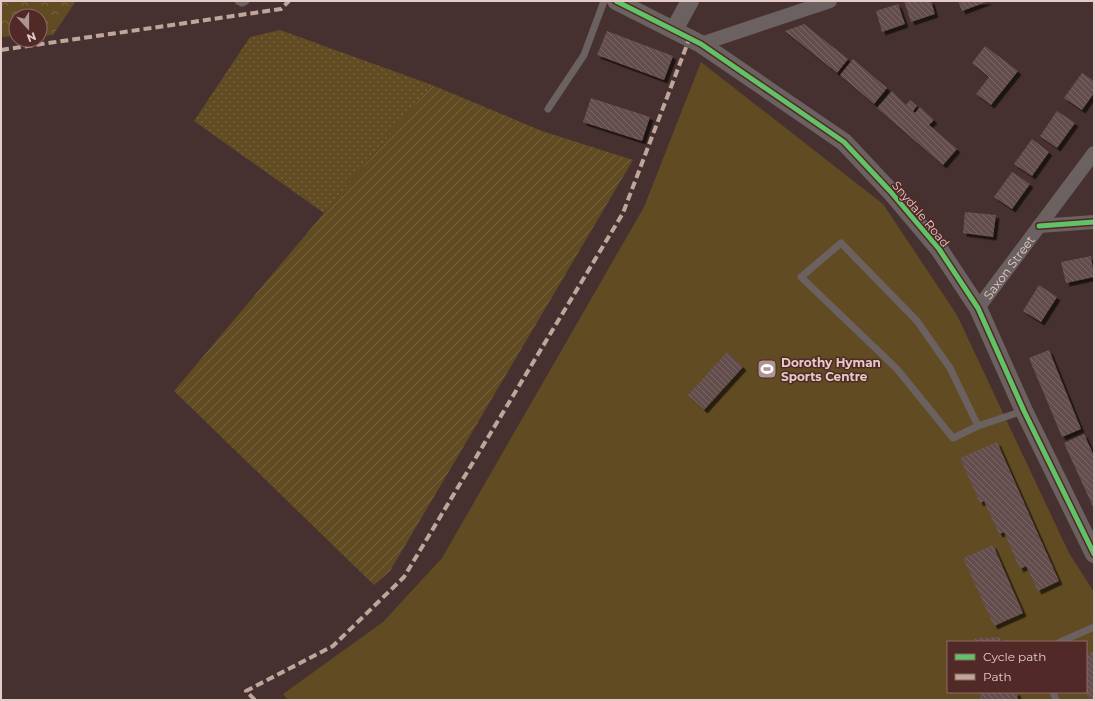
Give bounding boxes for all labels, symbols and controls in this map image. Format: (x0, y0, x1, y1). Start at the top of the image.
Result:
north arrow (8, 8, 48, 48)
text: N (25, 29, 38, 45)
street label: Snydale Road (889, 178, 953, 250)
street label: Saxon Street (980, 232, 1037, 302)
place label: Dorothy Hyman Sports Centre (781, 355, 881, 384)
sports icon: Dorothy Hyman Sports Centre (756, 358, 778, 380)
legend (947, 641, 1087, 693)
text: Cycle path (983, 649, 1046, 664)
text: Path (983, 669, 1012, 684)

